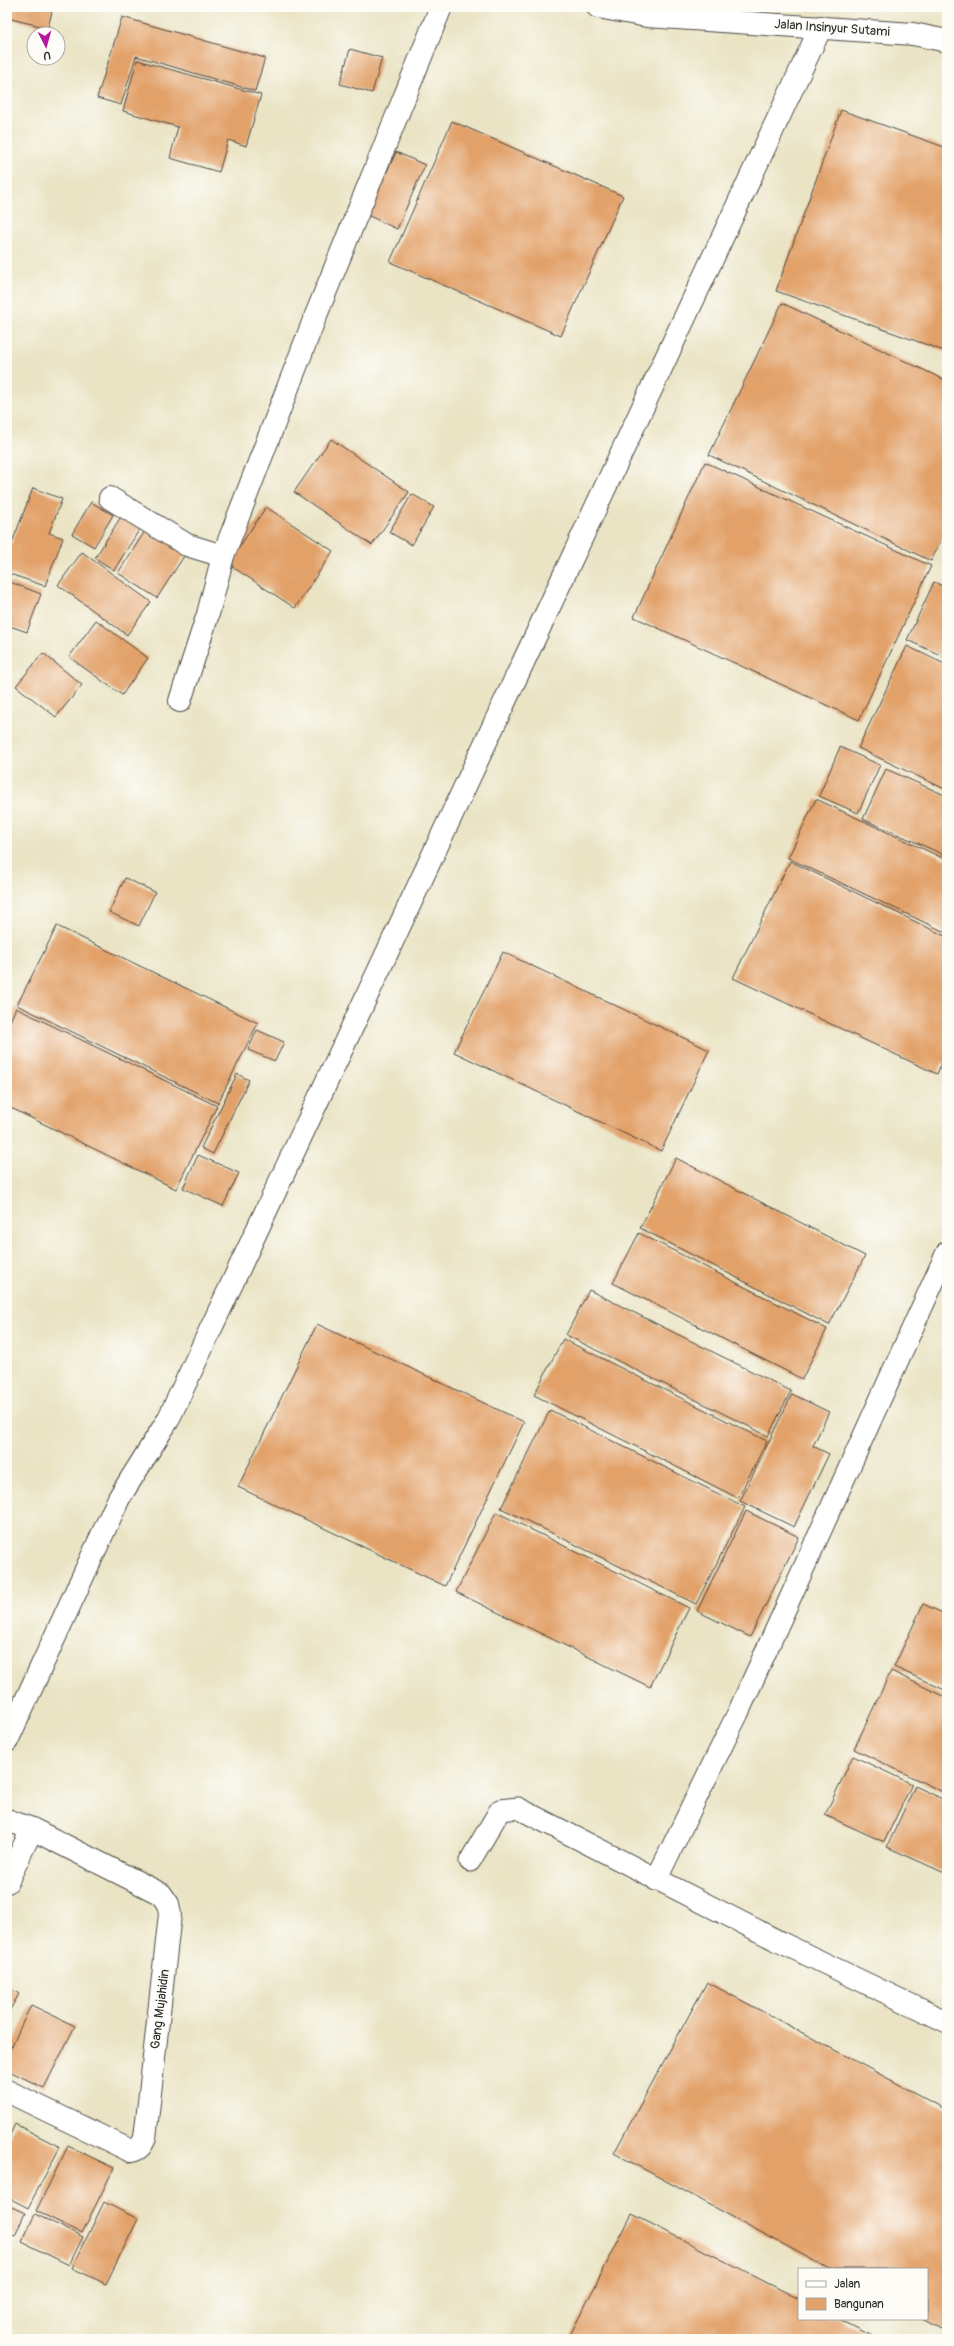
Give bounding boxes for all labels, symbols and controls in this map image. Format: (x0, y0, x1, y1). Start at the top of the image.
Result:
street label: Jalan Insinyur Sutami (774, 16, 890, 40)
north arrow (26, 26, 66, 66)
text: U (43, 49, 51, 62)
street label: Gang Mujahidin (147, 1968, 173, 2050)
legend (798, 2268, 928, 2320)
text: Jalan (834, 2277, 860, 2292)
text: Bangunan (834, 2297, 884, 2312)

